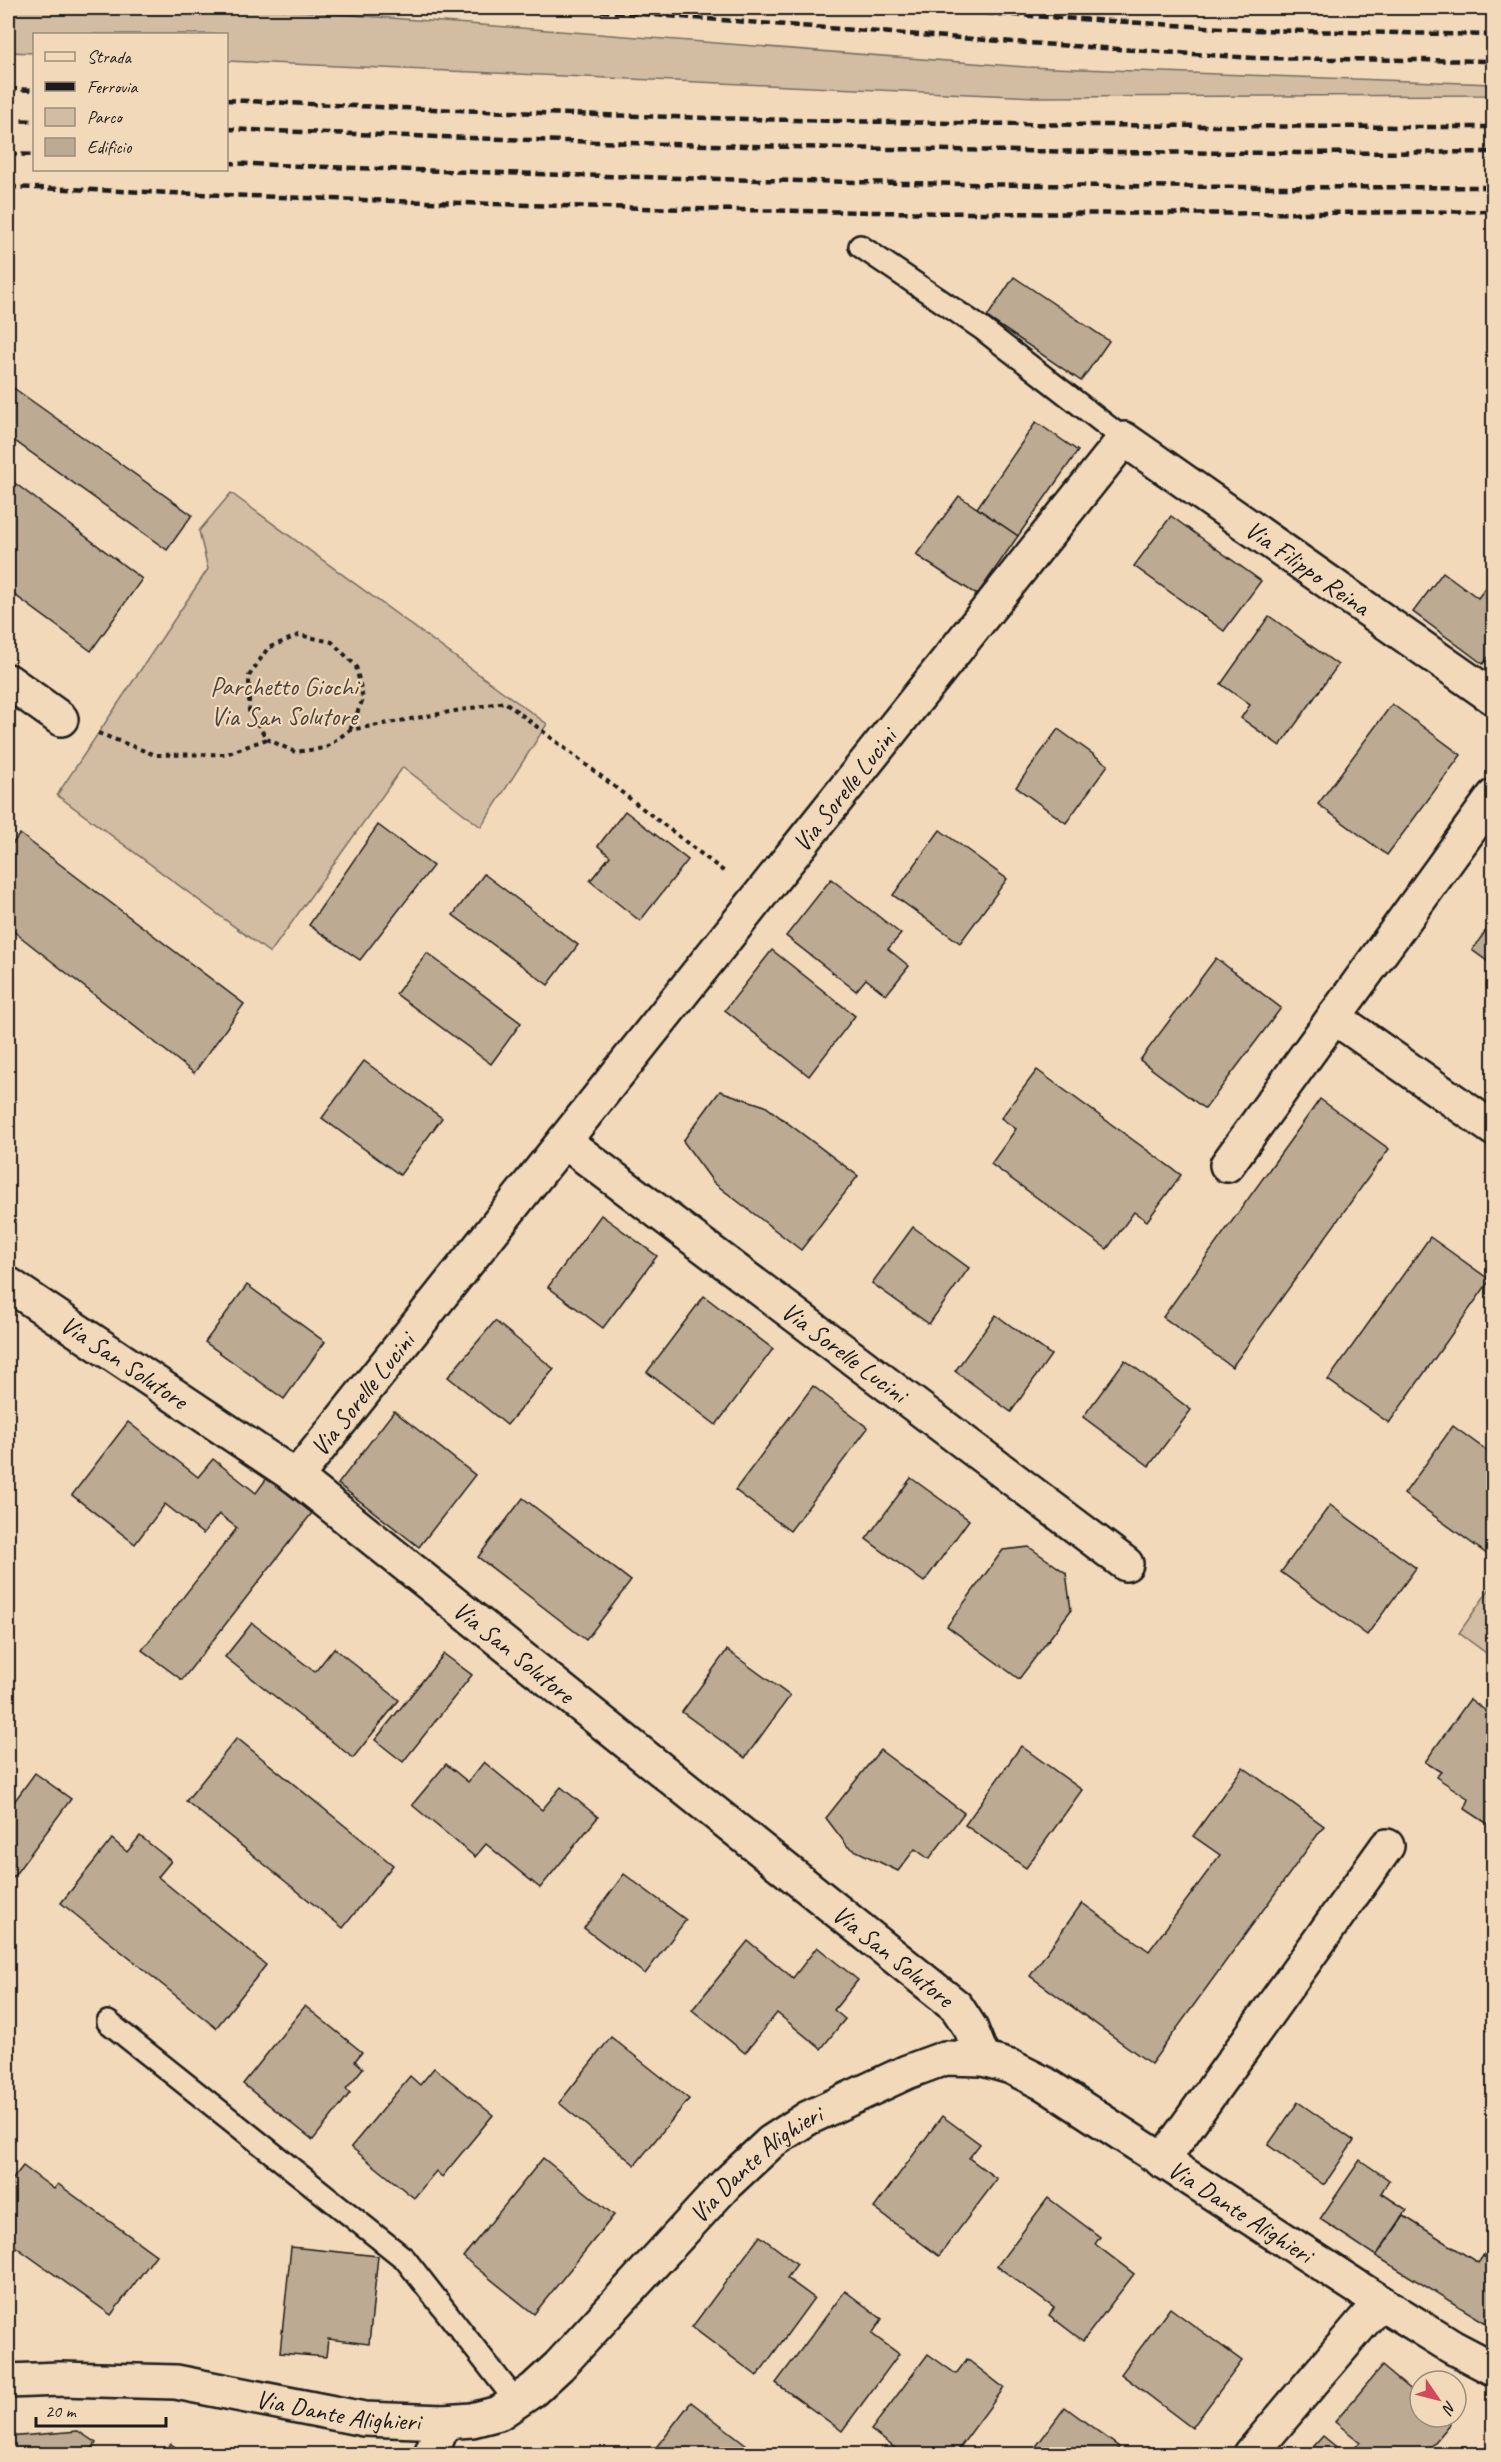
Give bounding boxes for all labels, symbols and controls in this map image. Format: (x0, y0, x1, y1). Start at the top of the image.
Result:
legend (33, 33, 228, 171)
text: Strada (87, 46, 132, 68)
text: Ferrovia (87, 76, 138, 98)
text: Parco (87, 106, 123, 128)
text: Edificio (87, 136, 133, 158)
street label: Via Filippo Reina (1239, 513, 1378, 624)
park label: Parchetto Giochi Via San Solutore (210, 670, 361, 733)
street label: Via Sorelle Lucini (785, 719, 906, 859)
street label: Via Sorelle Lucini (775, 1295, 916, 1412)
street label: Via San Solutore (54, 1308, 196, 1418)
street label: Via Sorelle Lucini (303, 1323, 424, 1463)
street label: Via San Solutore (446, 1593, 583, 1712)
street label: Via San Solutore (825, 1897, 962, 2016)
street label: Via Dante Alighieri (682, 2097, 830, 2230)
street label: Via Dante Alighieri (1162, 2153, 1322, 2273)
north arrow (1408, 2369, 1468, 2429)
street label: Via Dante Alighieri (253, 2382, 424, 2438)
scale bar (36, 2390, 166, 2428)
text: N (1437, 2397, 1461, 2419)
text: 20 m (45, 2400, 78, 2422)

